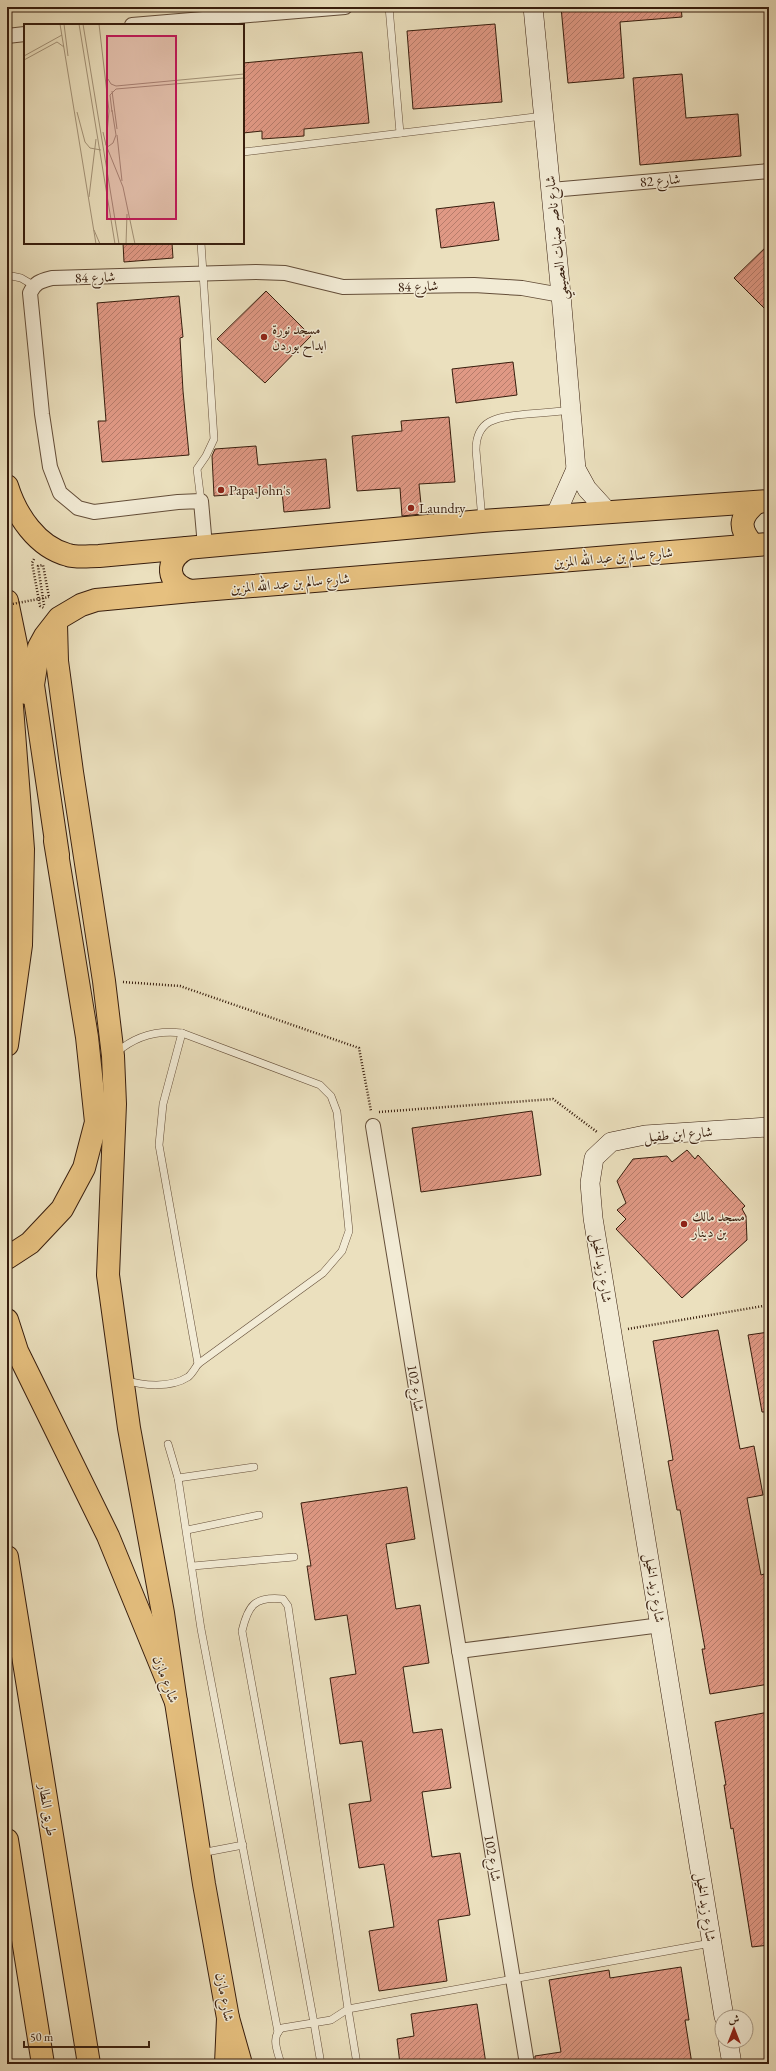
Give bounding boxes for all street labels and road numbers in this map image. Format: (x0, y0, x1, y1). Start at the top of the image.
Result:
street label: شارع 82 (639, 169, 681, 194)
street label: شارع ناصر صنهات العصيمي (541, 174, 575, 301)
street label: شارع 84 (74, 267, 116, 290)
street label: شارع 84 (397, 276, 439, 299)
street label: شارع سالم بن عبد الله المزين (552, 541, 674, 575)
street label: شارع سالم بن عبد الله المزين (229, 567, 351, 601)
street label: شارع ابن طفيل (643, 1122, 713, 1149)
street label: شارع زيد الخيل (585, 1232, 616, 1305)
street label: شارع 102 (400, 1363, 429, 1413)
street label: شارع زيد الخيل (638, 1552, 669, 1625)
street label: شارع مازن (146, 1653, 183, 1706)
street label: طريق المطار (35, 1780, 61, 1838)
street label: شارع 102 (477, 1833, 506, 1883)
street label: شارع زيد الخيل (689, 1871, 720, 1944)
street label: شارع مازن (209, 1971, 239, 2024)

